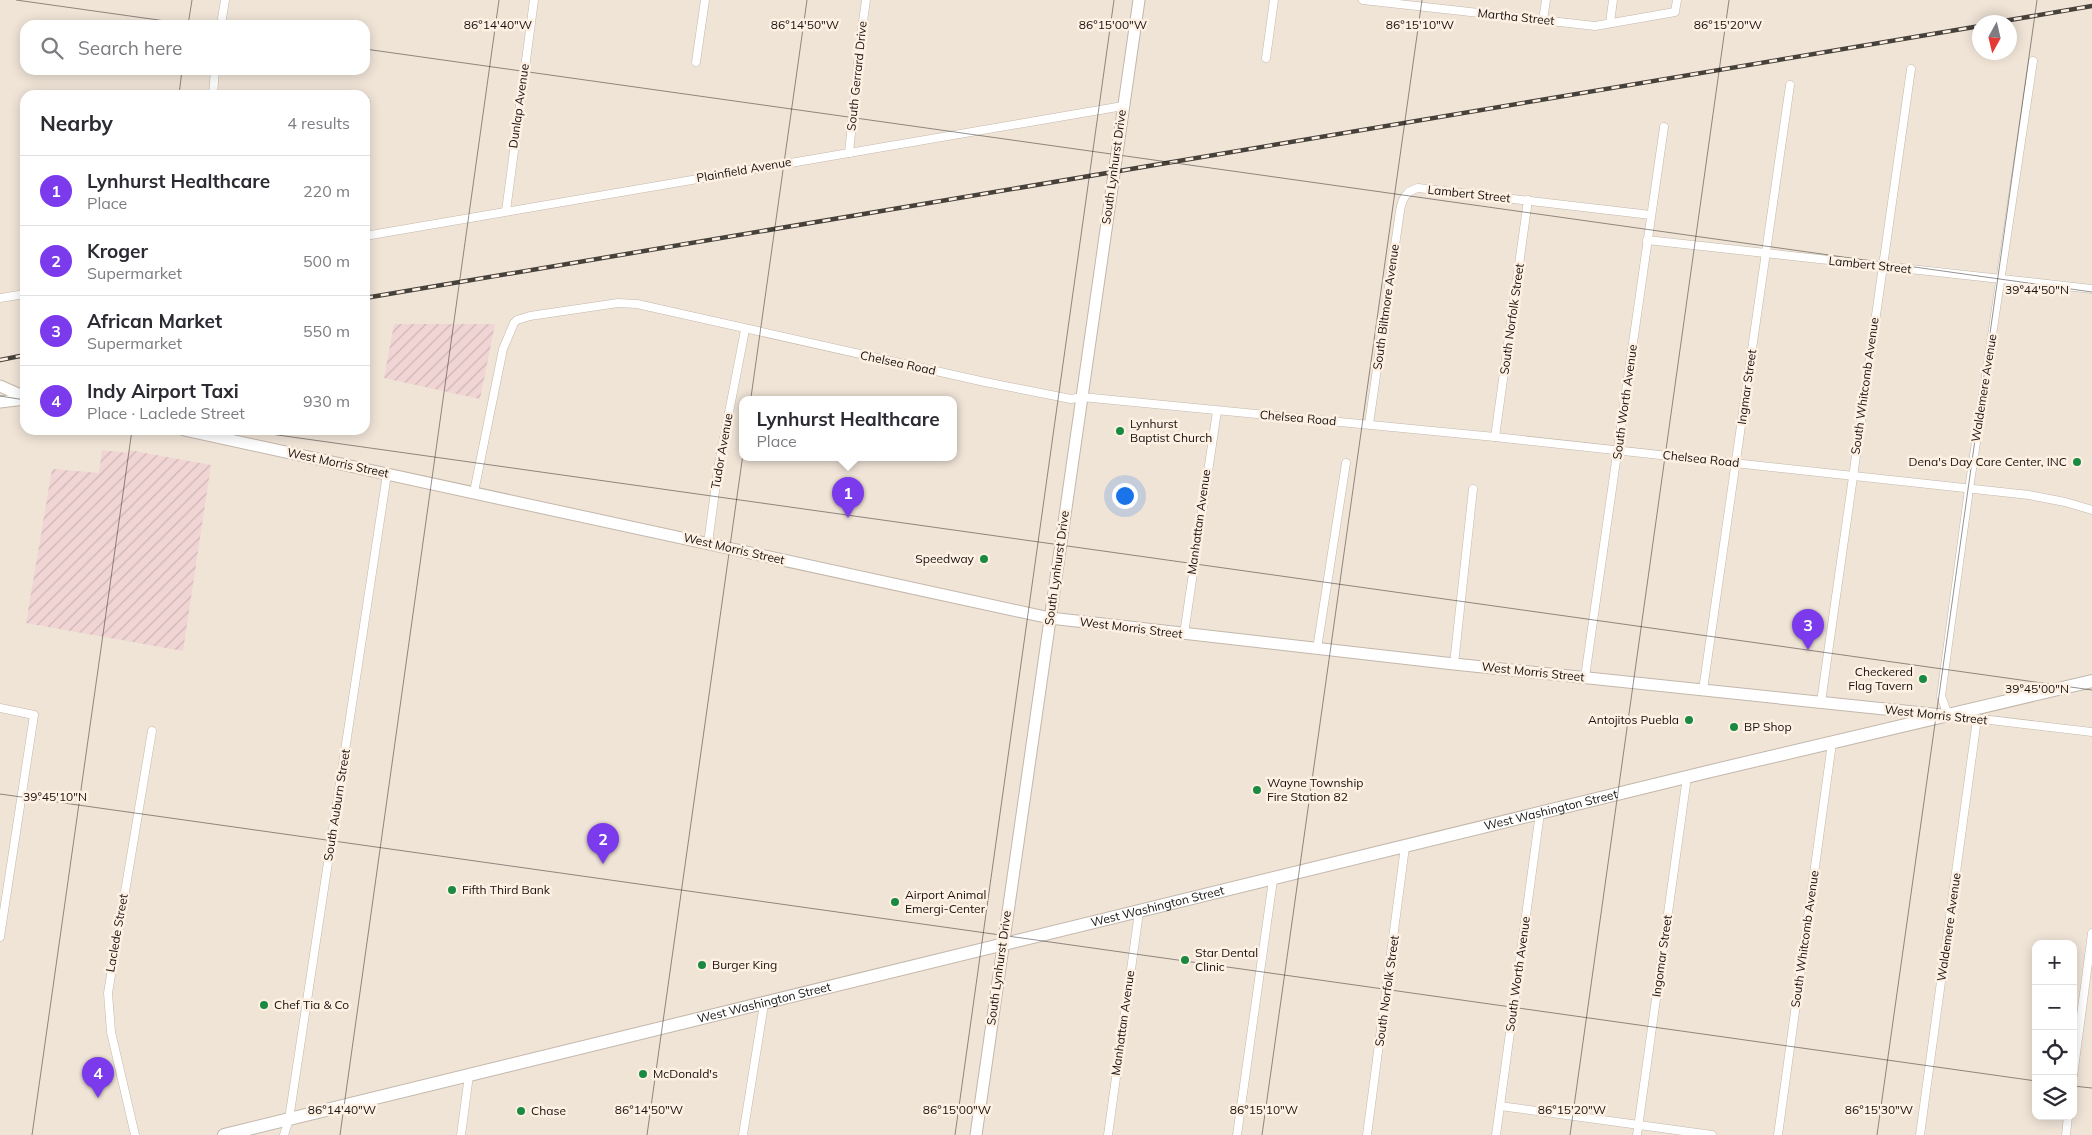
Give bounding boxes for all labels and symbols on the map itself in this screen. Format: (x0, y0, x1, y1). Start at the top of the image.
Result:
street label: Martha Street (1477, 5, 1555, 28)
north arrow (1972, 15, 2017, 60)
text: 86°14'40"W (464, 17, 532, 32)
text: 86°14'50"W (771, 17, 839, 32)
text: 86°15'00"W (1079, 17, 1147, 32)
text: 86°15'10"W (1386, 17, 1454, 32)
text: 86°15'20"W (1694, 17, 1762, 32)
street label: South Gerrard Drive (843, 20, 870, 132)
street label: Dunlap Avenue (505, 63, 532, 149)
street label: South Lynhurst Drive (1098, 109, 1129, 225)
street label: Plainfield Avenue (695, 154, 793, 185)
street label: Lambert Street (1427, 182, 1511, 205)
street label: South Biltmore Avenue (1369, 243, 1402, 371)
street label: Lambert Street (1828, 253, 1912, 276)
street label: South Norfolk Street (1496, 262, 1527, 376)
text: 39°44'50"N (2005, 282, 2069, 297)
street label: South Whitcomb Avenue (1847, 316, 1882, 455)
street label: Waldemere Avenue (1968, 333, 1999, 443)
street label: South Worth Avenue (1609, 343, 1640, 460)
street label: Chelsea Road (859, 347, 937, 378)
street label: Ingmar Street (1734, 348, 1759, 426)
street label: Chelsea Road (1259, 407, 1337, 428)
street label: Tudor Avenue (707, 412, 736, 490)
place label: Lynhurst Baptist Church (1130, 416, 1212, 445)
marker: Lynhurst Baptist Church (1114, 425, 1126, 437)
street label: West Morris Street (286, 444, 390, 481)
street label: Chelsea Road (1662, 447, 1740, 470)
place label: Dena's Day Care Center, INC (1909, 454, 2067, 469)
marker: Dena's Day Care Center, INC (2071, 456, 2083, 468)
street label: Manhattan Avenue (1184, 468, 1213, 576)
pin: 1 (832, 477, 864, 518)
your location (1112, 483, 1138, 509)
street label: South Lynhurst Drive (1041, 510, 1072, 626)
street label: West Morris Street (682, 530, 786, 567)
place label: Speedway (915, 551, 975, 566)
marker: Speedway (978, 553, 990, 565)
pin: 3 (1792, 609, 1824, 650)
street label: West Morris Street (1079, 614, 1183, 641)
street label: West Morris Street (1481, 659, 1585, 684)
place label: Checkered Flag Tavern (1848, 664, 1913, 693)
marker: Checkered Flag Tavern (1917, 673, 1929, 685)
text: 39°45'00"N (2005, 681, 2069, 696)
street label: West Morris Street (1884, 702, 1988, 727)
place label: Antojitos Puebla (1588, 712, 1679, 727)
marker: Antojitos Puebla (1683, 714, 1695, 726)
place label: BP Shop (1744, 719, 1792, 734)
marker: BP Shop (1728, 721, 1740, 733)
street label: South Auburn Street (320, 748, 353, 862)
place label: Wayne Township Fire Station 82 (1267, 775, 1363, 804)
marker: Wayne Township Fire Station 82 (1251, 784, 1263, 796)
street label: West Washington Street (1482, 786, 1619, 833)
text: 39°45'10"N (23, 789, 87, 804)
pin: 2 (587, 823, 619, 864)
street label: South Whitcomb Avenue (1787, 869, 1822, 1008)
street label: Waldemere Avenue (1933, 872, 1964, 982)
place label: Fifth Third Bank (462, 882, 551, 897)
street label: West Washington Street (1089, 882, 1226, 930)
marker: Fifth Third Bank (446, 884, 458, 896)
place label: Airport Animal Emergi-Center (905, 887, 986, 916)
street label: Laclede Street (102, 893, 131, 973)
marker: Airport Animal Emergi-Center (889, 896, 901, 908)
street label: South Lynhurst Drive (983, 910, 1014, 1026)
street label: Ingomar Street (1648, 914, 1675, 998)
street label: South Worth Avenue (1502, 915, 1533, 1032)
street label: South Norfolk Street (1371, 934, 1402, 1048)
place label: Star Dental Clinic (1195, 945, 1258, 974)
marker: Star Dental Clinic (1179, 954, 1191, 966)
place label: Burger King (712, 957, 777, 972)
marker: Burger King (696, 959, 708, 971)
street label: Manhattan Avenue (1108, 969, 1137, 1077)
street label: West Washington Street (696, 979, 832, 1026)
place label: Chef Tia & Co (274, 997, 349, 1012)
marker: Chef Tia & Co (258, 999, 270, 1011)
pin: 4 (82, 1057, 114, 1098)
place label: McDonald's (653, 1066, 718, 1081)
marker: McDonald's (637, 1068, 649, 1080)
text: 86°14'40"W (308, 1102, 376, 1117)
text: 86°14'50"W (615, 1102, 683, 1117)
text: 86°15'00"W (923, 1102, 991, 1117)
text: 86°15'10"W (1230, 1102, 1298, 1117)
text: 86°15'20"W (1538, 1102, 1606, 1117)
text: 86°15'30"W (1845, 1102, 1913, 1117)
place label: Chase (531, 1103, 566, 1118)
marker: Chase (515, 1105, 527, 1117)

